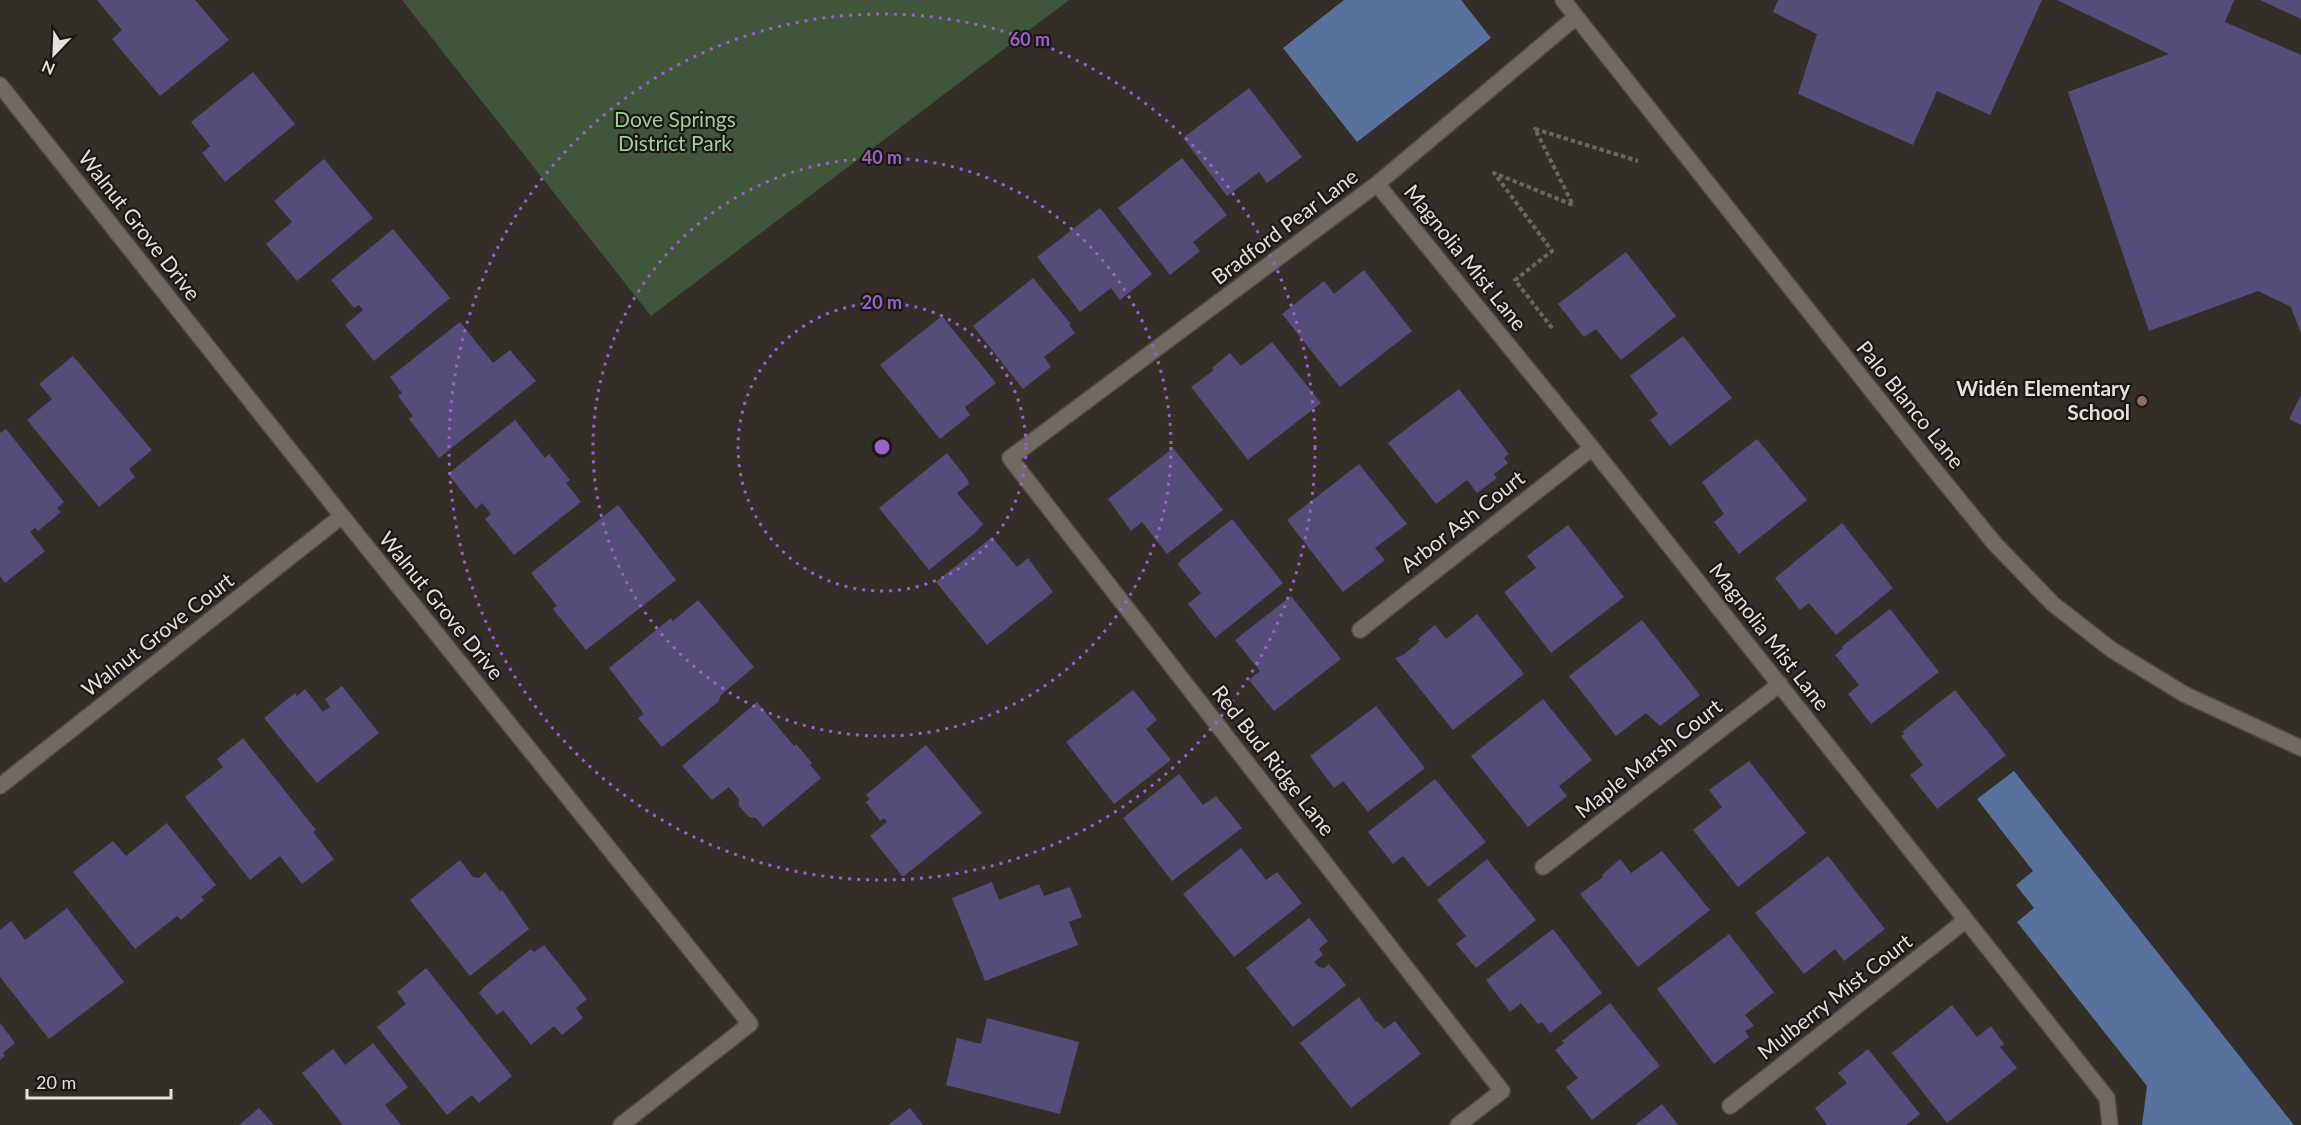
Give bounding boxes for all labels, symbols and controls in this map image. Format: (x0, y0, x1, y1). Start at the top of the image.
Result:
north arrow (24, 24, 84, 84)
text: 60 m (1010, 28, 1050, 50)
text: N (39, 57, 57, 79)
park label: Dove Springs District Park (614, 106, 736, 155)
street label: Walnut Grove Drive (74, 145, 206, 305)
text: 40 m (862, 146, 902, 168)
street label: Bradford Pear Lane (1206, 163, 1362, 289)
street label: Magnolia Mist Lane (1400, 179, 1533, 335)
text: 20 m (862, 291, 902, 313)
street label: Palo Blanco Lane (1852, 335, 1970, 473)
place label: Widén Elementary School (1956, 375, 2131, 424)
marker: Widén Elementary School (2135, 394, 2149, 408)
centre of rings (872, 437, 892, 457)
street label: Arbor Ash Court (1395, 464, 1529, 577)
street label: Walnut Grove Drive (375, 526, 510, 684)
street label: Magnolia Mist Lane (1705, 557, 1836, 715)
street label: Walnut Grove Court (76, 566, 238, 701)
street label: Red Bud Ridge Lane (1208, 680, 1341, 840)
street label: Maple Marsh Court (1570, 693, 1727, 823)
street label: Mulberry Mist Court (1752, 928, 1917, 1064)
scale bar (27, 1062, 171, 1100)
text: 20 m (36, 1071, 76, 1093)

